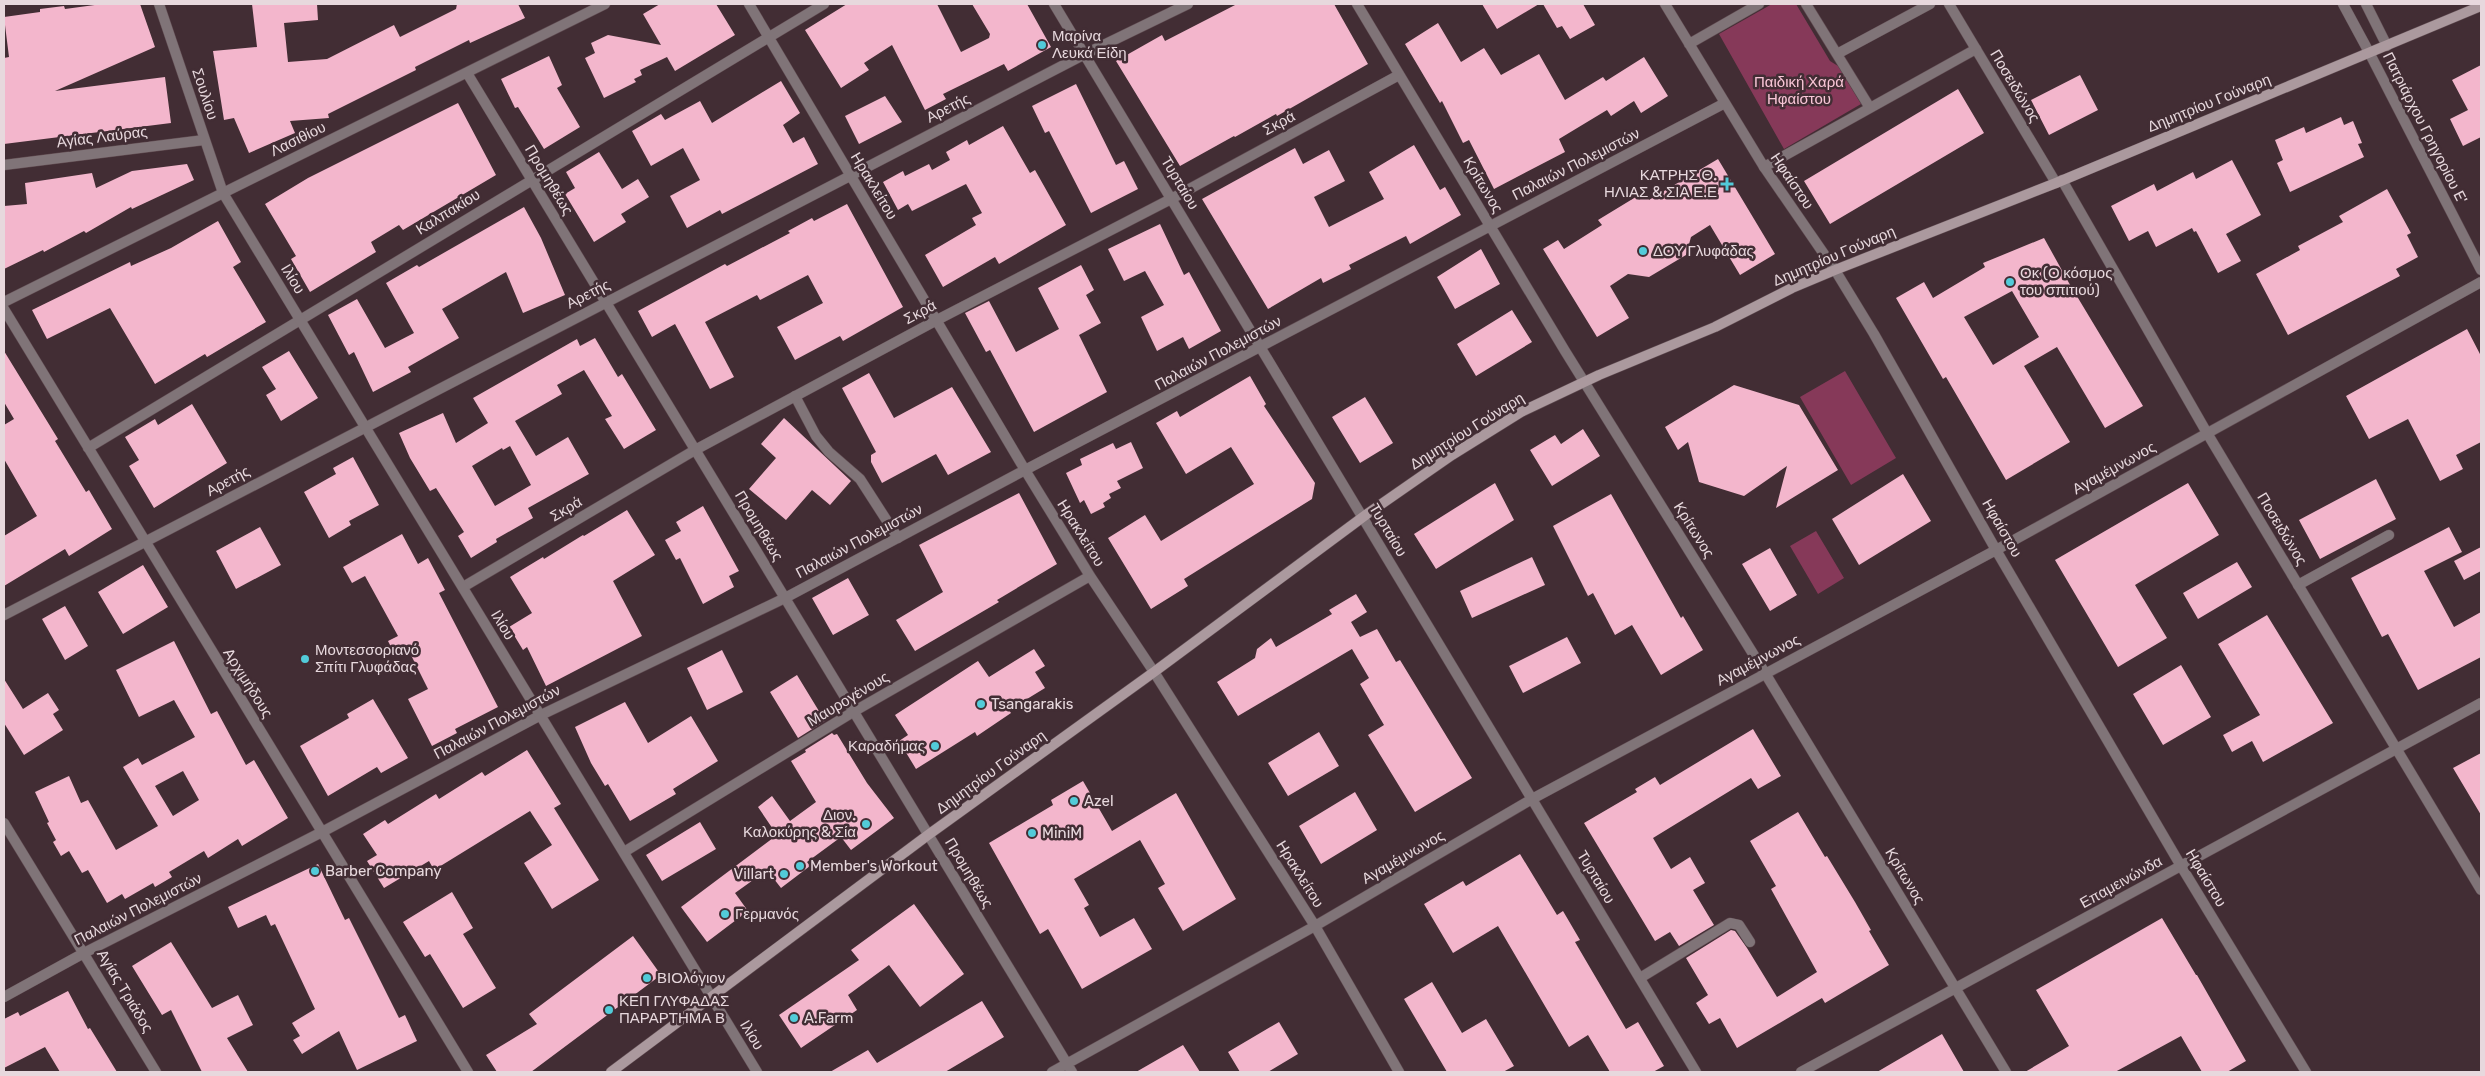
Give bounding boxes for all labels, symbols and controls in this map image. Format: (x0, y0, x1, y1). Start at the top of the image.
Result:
place label: Μαρίνα Λευκά Είδη (1052, 27, 1127, 62)
marker: Μαρίνα Λευκά Είδη (1036, 39, 1048, 51)
street label: Ποσειδώνος (1986, 46, 2044, 126)
street label: Πατριάρχου Γρηγορίου E' (2379, 49, 2471, 207)
street label: Σουλίου (188, 66, 222, 122)
street label: Δημητρίου Γούναρη (2145, 70, 2273, 136)
park label: Παιδική Χαρά Ηφαίστου (1754, 73, 1844, 108)
street label: Αρετής (923, 89, 973, 127)
street label: Σκρά (1260, 107, 1299, 139)
street label: Λασιθίου (267, 118, 329, 160)
street label: Αγίας Λαύρας (56, 122, 148, 152)
street label: Παλαιών Πολεμιστών (1509, 124, 1643, 204)
street label: Προμηθέως (521, 142, 577, 218)
street label: Ηρακλείτου (847, 149, 901, 223)
street label: Ηφαίστου (1767, 149, 1817, 213)
street label: Τυρταίου (1157, 153, 1203, 213)
street label: Κρίτωνος (1459, 154, 1507, 216)
place label: ΚΑΤΡΗΣ Θ. ΗΛΙΑΣ & ΣΙΑ Ε.Ε (1604, 166, 1717, 201)
marker: ΚΑΤΡΗΣ Θ. ΗΛΙΑΣ & ΣΙΑ Ε.Ε (1721, 178, 1733, 190)
street label: Καλπακίου (413, 185, 483, 239)
street label: Δημητρίου Γούναρη (1770, 222, 1898, 290)
place label: ΔΟΥ Γλυφάδας (1653, 242, 1754, 260)
marker: ΔΟΥ Γλυφάδας (1637, 245, 1649, 257)
street label: Ιλίου (277, 261, 309, 297)
place label: Οκ (Ο κόσμος του σπιτιού) (2020, 264, 2112, 299)
street label: Αρετής (563, 275, 613, 313)
marker: Οκ (Ο κόσμος του σπιτιού) (2004, 276, 2016, 288)
street label: Σκρά (901, 296, 940, 328)
street label: Παλαιών Πολεμιστών (1152, 312, 1284, 394)
street label: Δημητρίου Γούναρη (1407, 389, 1527, 473)
street label: Αγαμέμνωνος (2069, 438, 2159, 498)
street label: Αρετής (203, 462, 253, 500)
street label: Προμηθέως (731, 488, 787, 564)
street label: Ποσειδώνος (2253, 489, 2311, 569)
street label: Σκρά (547, 492, 585, 525)
street label: Ηρακλείτου (1053, 496, 1109, 570)
street label: Ηφαίστου (1978, 496, 2026, 560)
street label: Κρίτωνος (1670, 499, 1718, 561)
street label: Παλαιών Πολεμιστών (793, 500, 925, 582)
street label: Τυρταίου (1365, 500, 1411, 560)
street label: Ιλίου (487, 607, 519, 643)
street label: Αγαμέμνωνος (1713, 630, 1803, 690)
place label: Μοντεσσοριανό Σπίτι Γλυφάδας (315, 641, 419, 676)
street label: Αρχιμήδους (219, 645, 277, 721)
marker: Μοντεσσοριανό Σπίτι Γλυφάδας (299, 653, 311, 665)
street label: Μαυρογένους (804, 668, 892, 730)
street label: Παλαιών Πολεμιστών (431, 681, 563, 763)
place label: Tsangarakis (991, 695, 1074, 713)
marker: Tsangarakis (975, 698, 987, 710)
street label: Δημητρίου Γούναρη (933, 726, 1049, 818)
place label: Καραδήμας (848, 737, 925, 755)
marker: Καραδήμας (929, 740, 941, 752)
place label: Azel (1084, 792, 1114, 810)
marker: Azel (1068, 795, 1080, 807)
place label: Διον. Καλοκύρης & Σία (743, 806, 856, 841)
marker: Διον. Καλοκύρης & Σία (860, 818, 872, 830)
place label: MiniM (1042, 824, 1082, 842)
street label: Αγαμέμνωνος (1359, 826, 1447, 888)
marker: MiniM (1026, 827, 1038, 839)
street label: Προμηθέως (941, 835, 997, 911)
street label: Ηρακλείτου (1272, 837, 1328, 911)
street label: Κρίτωνος (1881, 845, 1929, 907)
street label: Ηφαίστου (2182, 846, 2230, 910)
street label: Τυρταίου (1573, 847, 1619, 907)
street label: Επαμεινώνδα (2077, 852, 2166, 912)
place label: Member's Workout (810, 857, 938, 875)
marker: Member's Workout (794, 860, 806, 872)
place label: Barber Company (325, 862, 442, 880)
marker: Barber Company (309, 865, 321, 877)
place label: Villart (733, 865, 774, 883)
marker: Villart (778, 868, 790, 880)
street label: Παλαιών Πολεμιστών (71, 869, 205, 949)
place label: Γερμανός (735, 905, 799, 923)
marker: Γερμανός (719, 908, 731, 920)
street label: Αγίας Τριάδος (93, 946, 157, 1036)
place label: ΒΙΟλόγιον (657, 969, 725, 987)
marker: ΒΙΟλόγιον (641, 972, 653, 984)
place label: ΚΕΠ ΓΛΥΦΑΔΑΣ ΠΑΡΑΡΤΗΜΑ Β (619, 992, 729, 1027)
marker: ΚΕΠ ΓΛΥΦΑΔΑΣ ΠΑΡΑΡΤΗΜΑ Β (603, 1004, 615, 1016)
place label: A.Farm (804, 1009, 853, 1027)
marker: A.Farm (788, 1012, 800, 1024)
street label: Ιλίου (736, 1017, 768, 1053)

